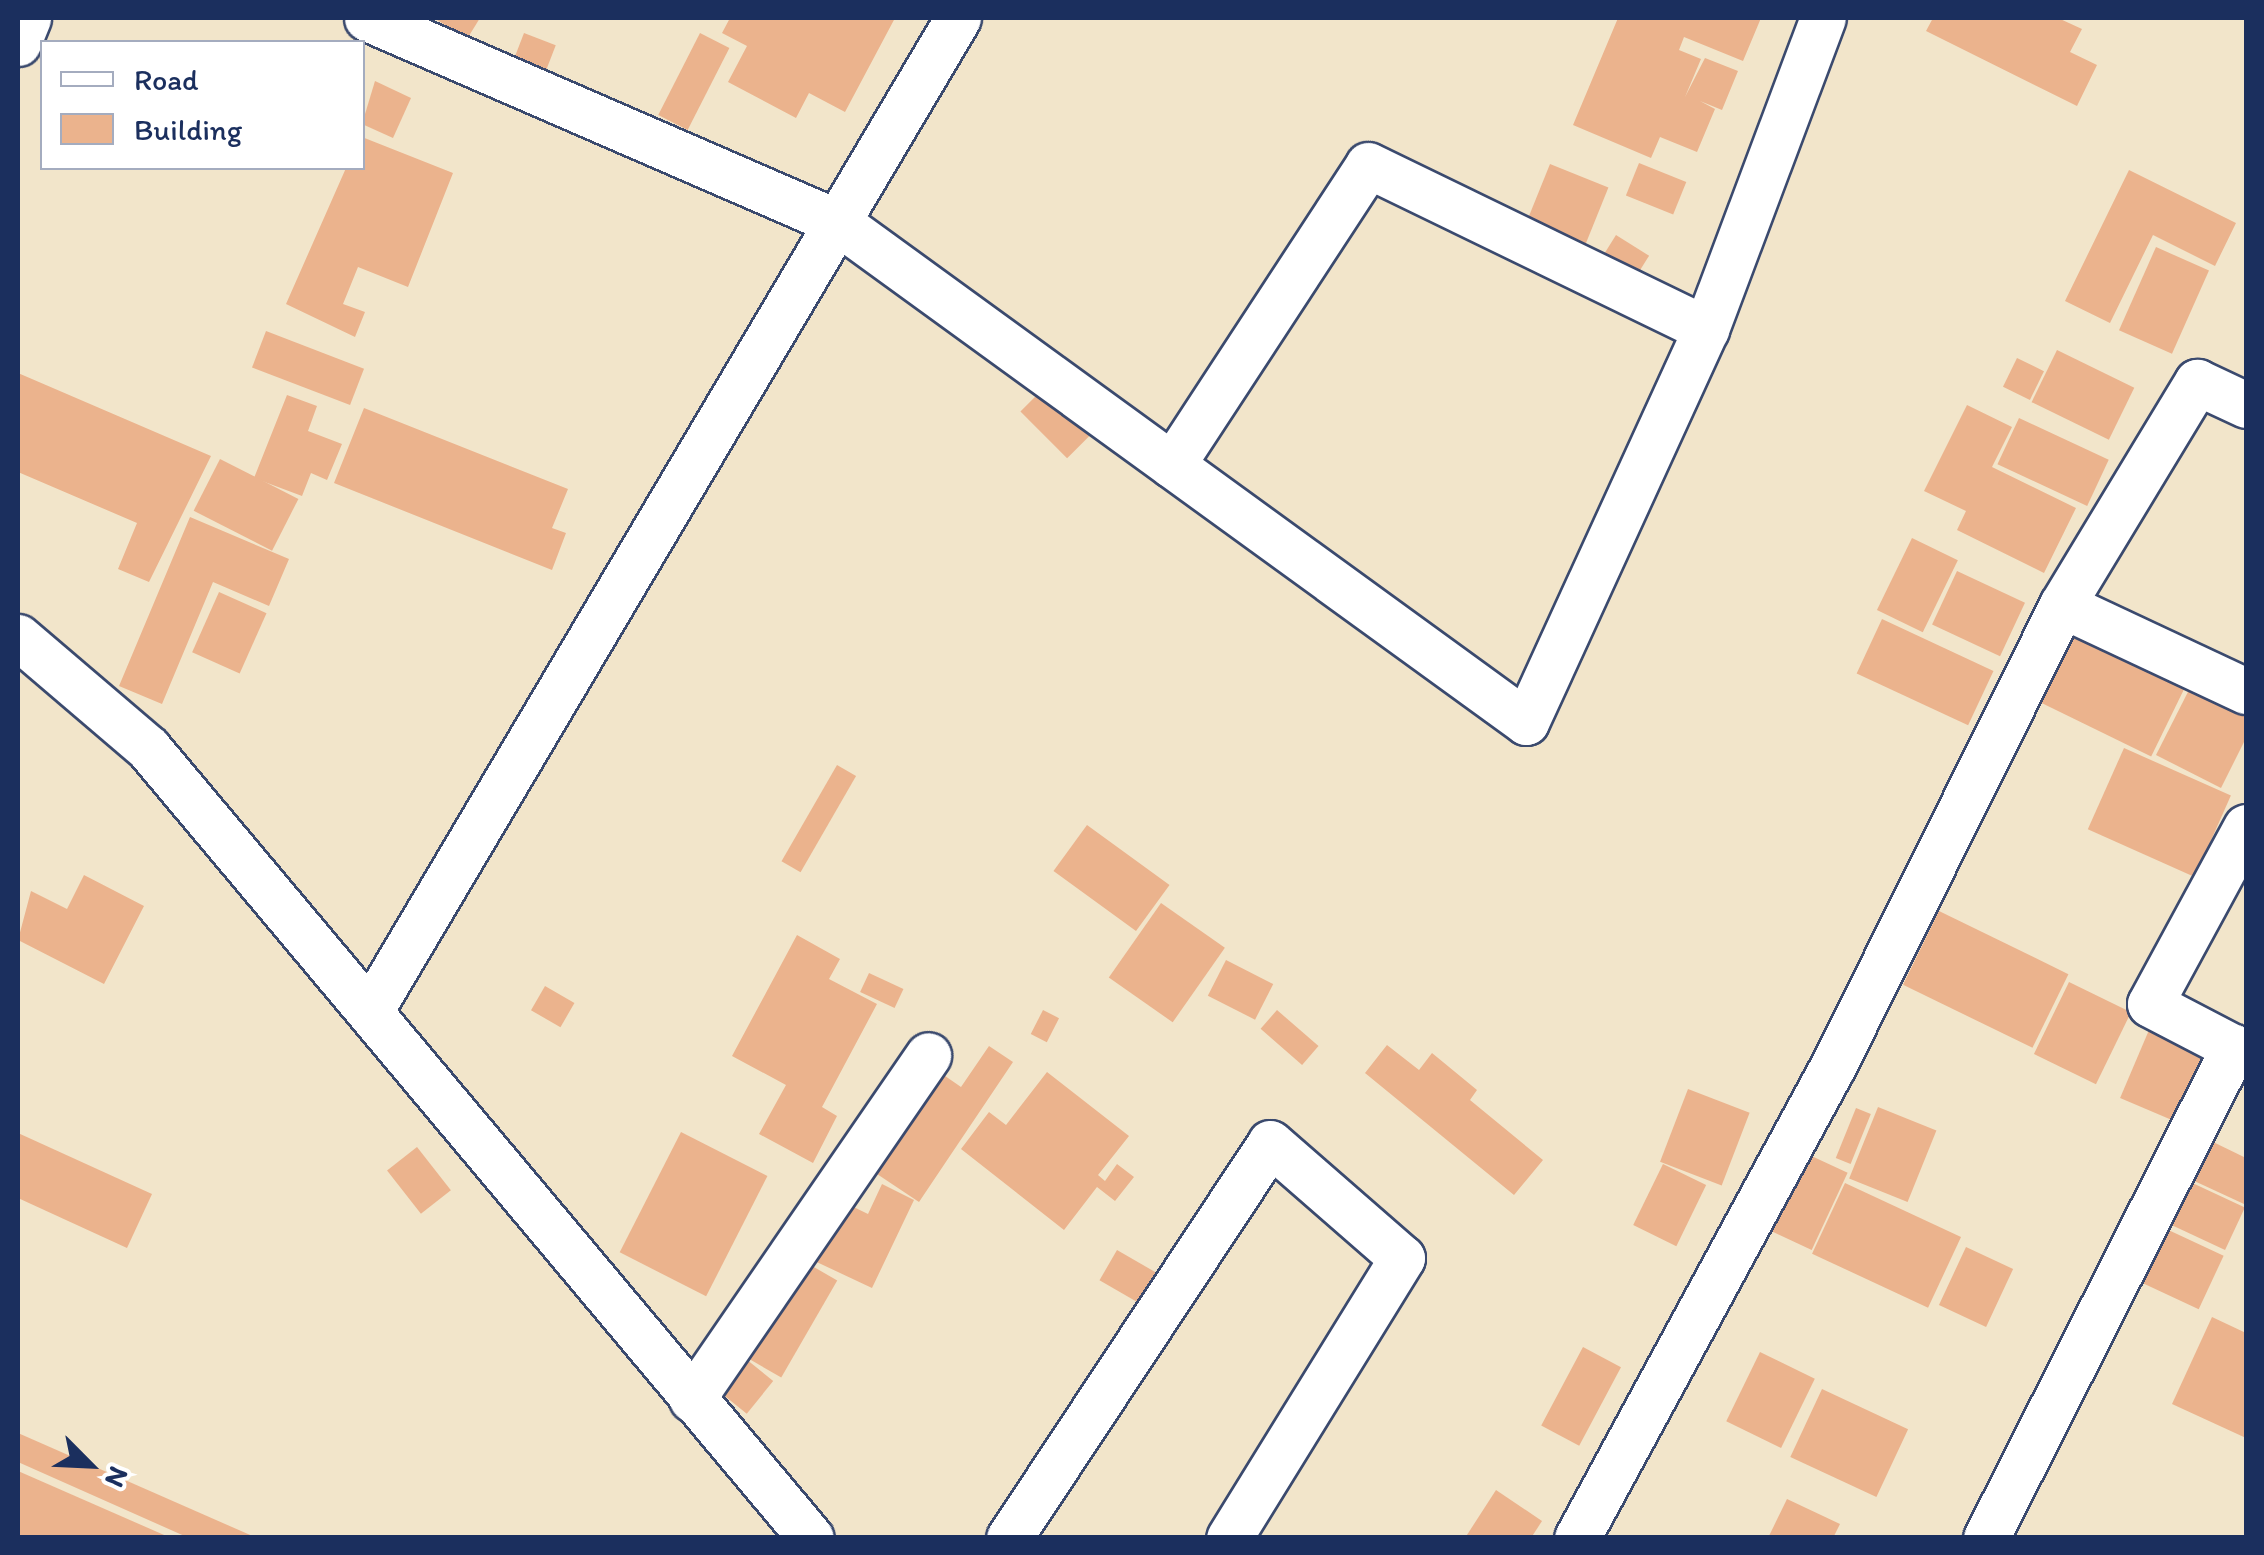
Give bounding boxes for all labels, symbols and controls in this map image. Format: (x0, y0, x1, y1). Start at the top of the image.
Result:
legend (40, 40, 365, 170)
text: Road (134, 61, 199, 98)
text: Building (134, 111, 242, 148)
north arrow (40, 1415, 140, 1515)
text: N (98, 1462, 137, 1493)

